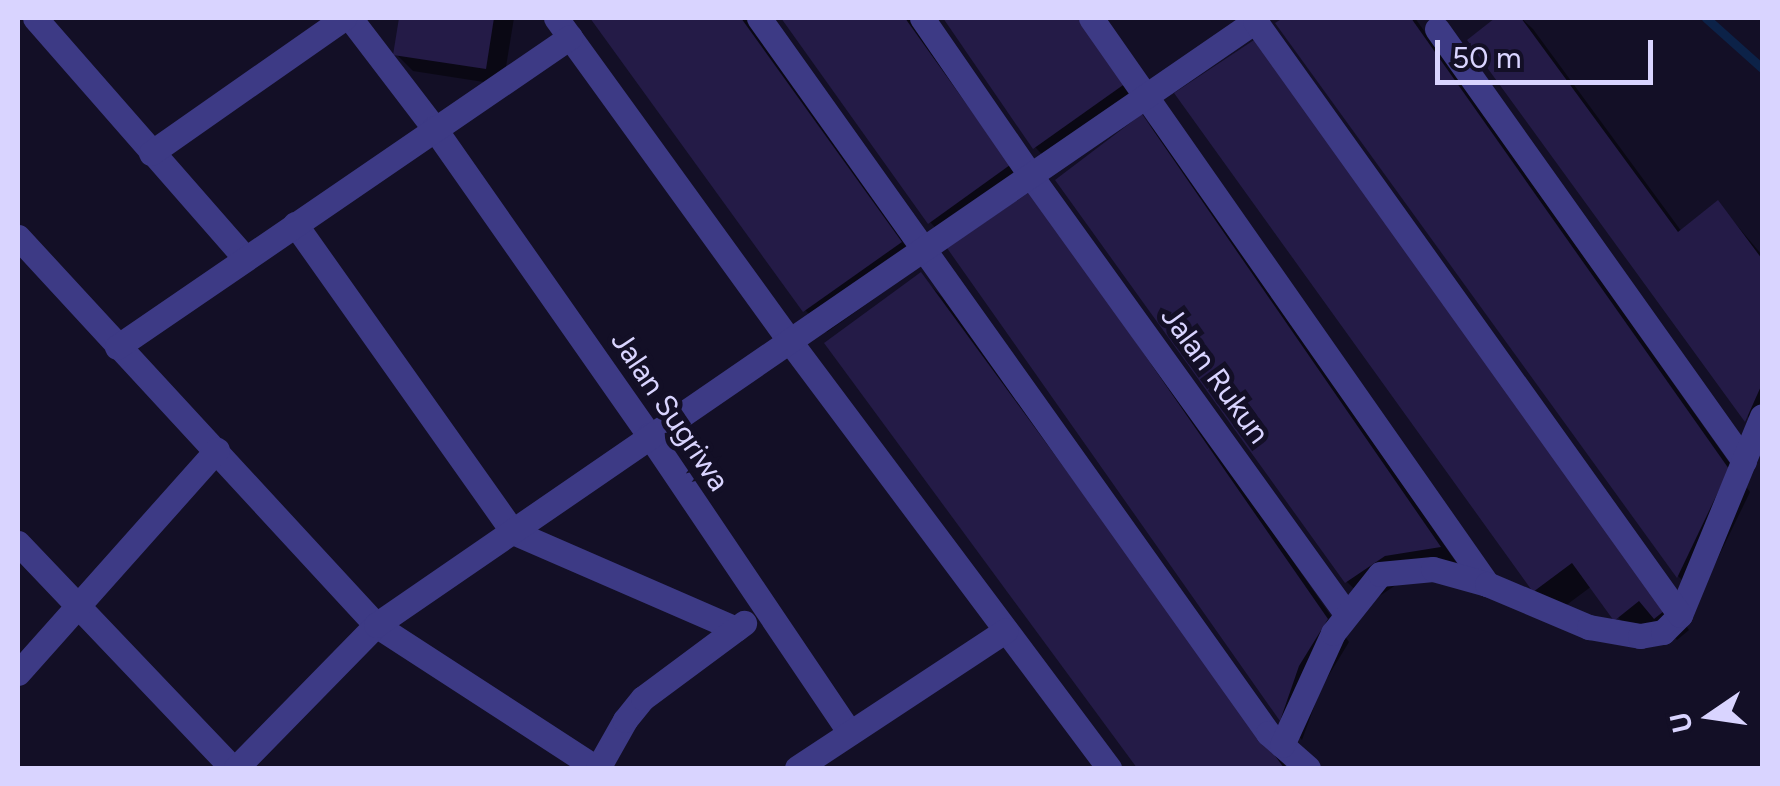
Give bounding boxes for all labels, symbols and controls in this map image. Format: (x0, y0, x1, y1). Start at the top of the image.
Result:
scale bar (1440, 20, 1658, 82)
text: 50 m (1452, 39, 1521, 76)
street label: Jalan Rukun (1153, 300, 1277, 450)
street label: Jalan Sugriwa (603, 324, 737, 498)
north arrow (1660, 666, 1760, 766)
text: U (1662, 709, 1700, 736)

